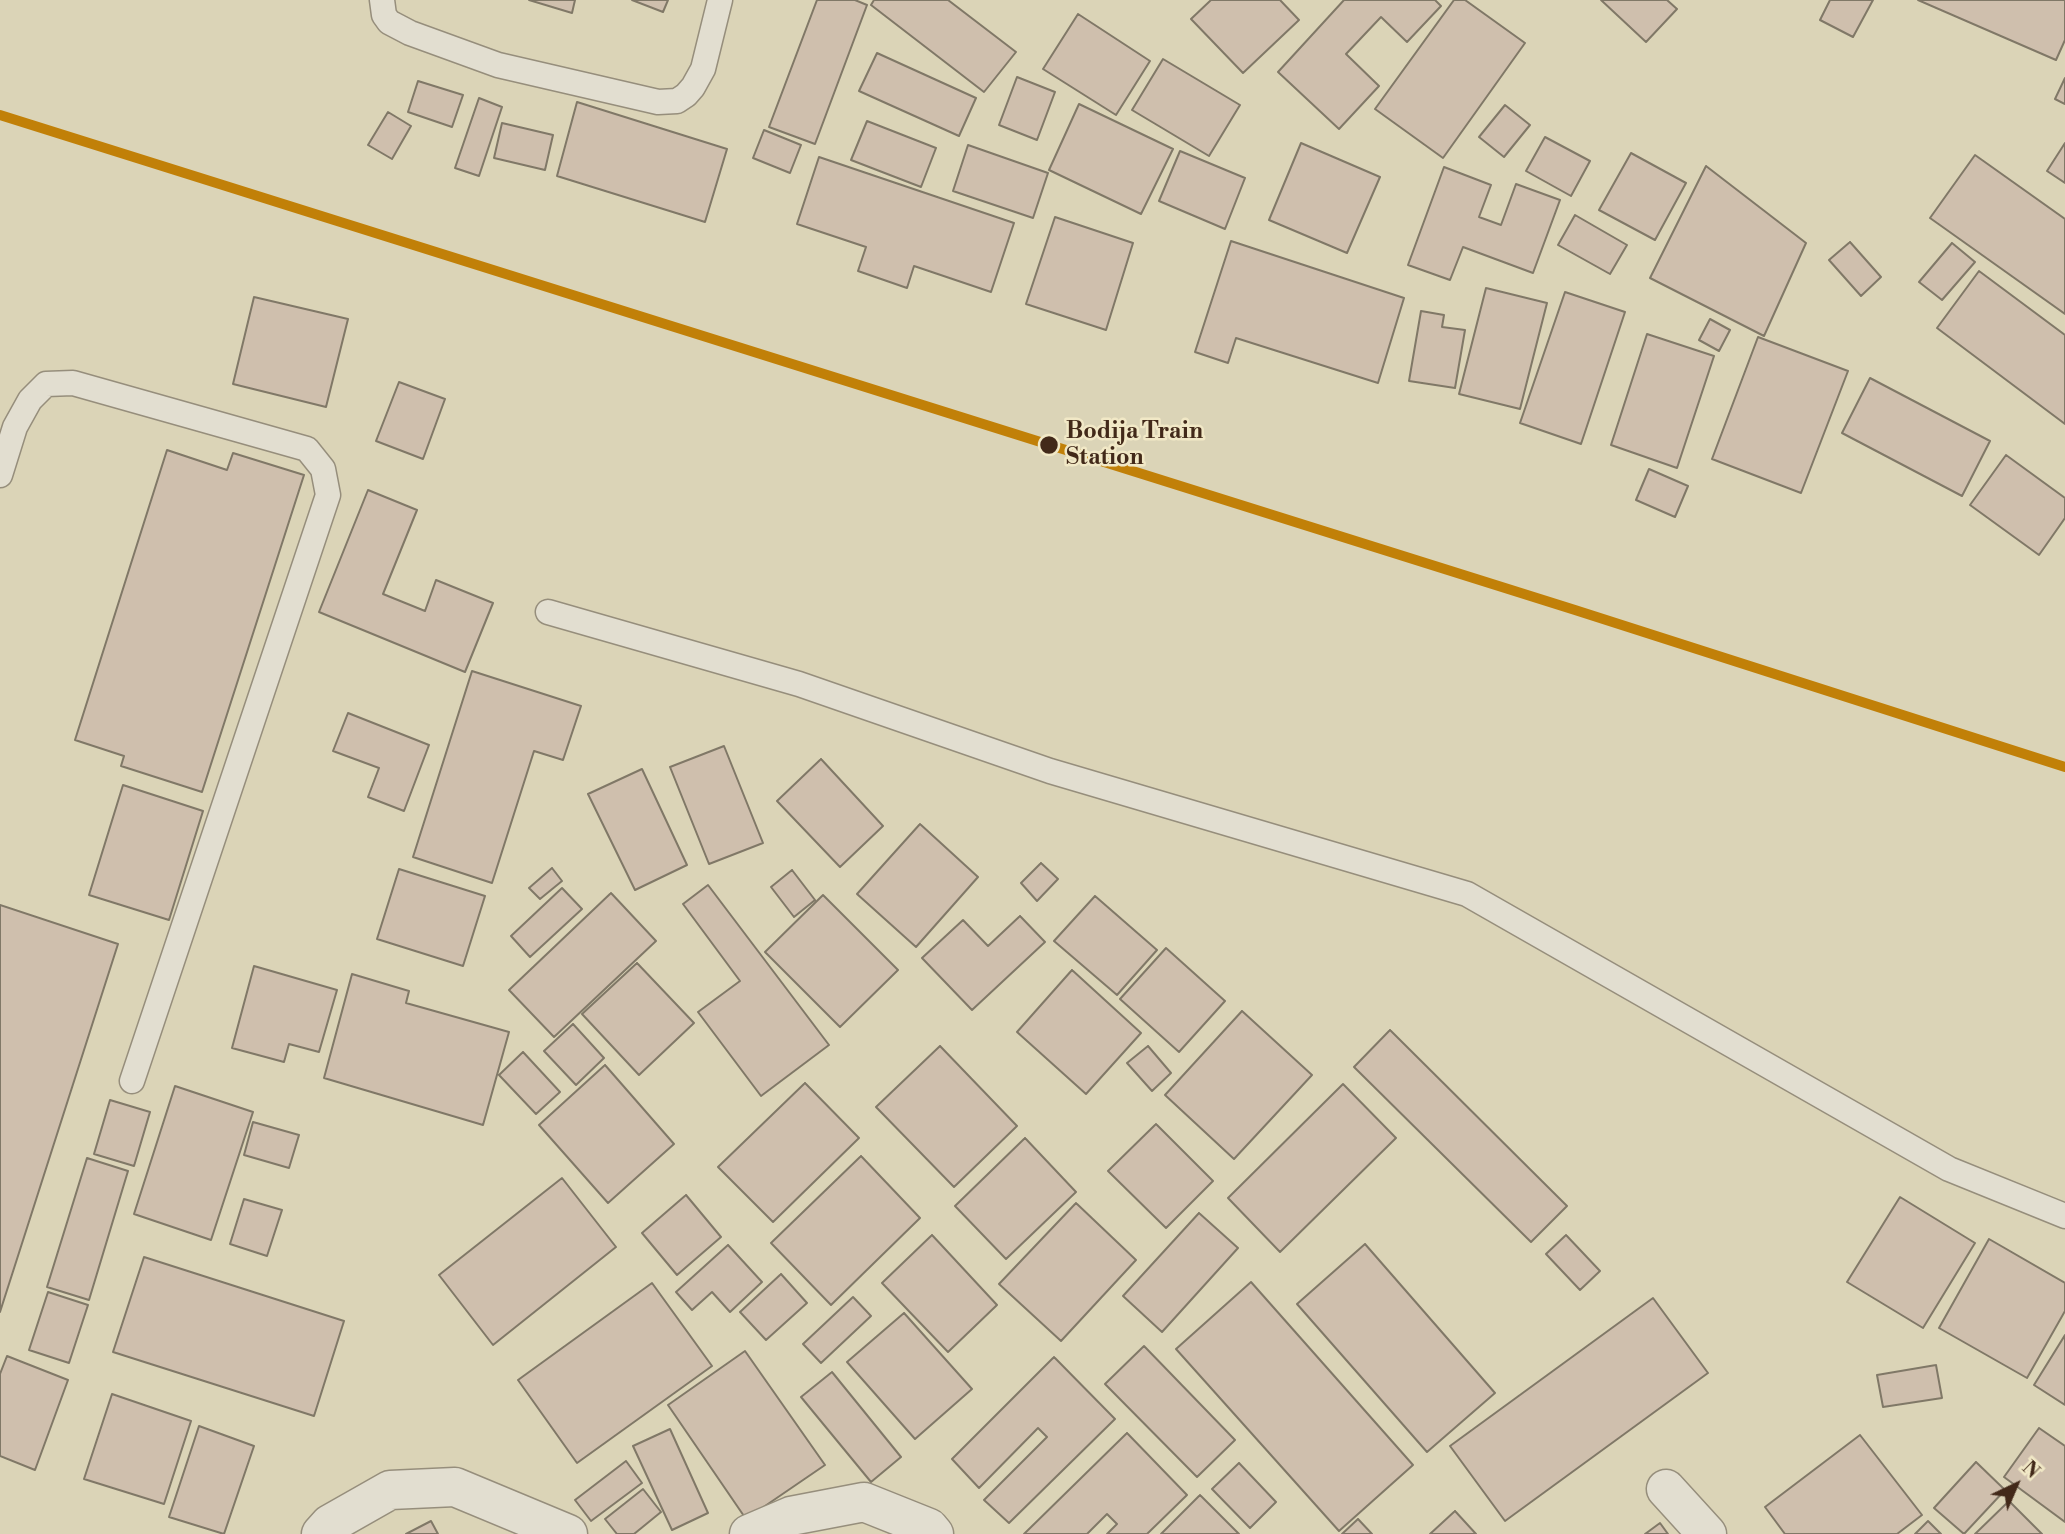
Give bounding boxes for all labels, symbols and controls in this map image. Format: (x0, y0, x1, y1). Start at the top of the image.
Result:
place label: Bodija Train Station (1066, 418, 1203, 472)
marker: Bodija Train Station (1038, 434, 1060, 456)
north arrow (1981, 1450, 2051, 1520)
text: N (2017, 1456, 2044, 1484)

